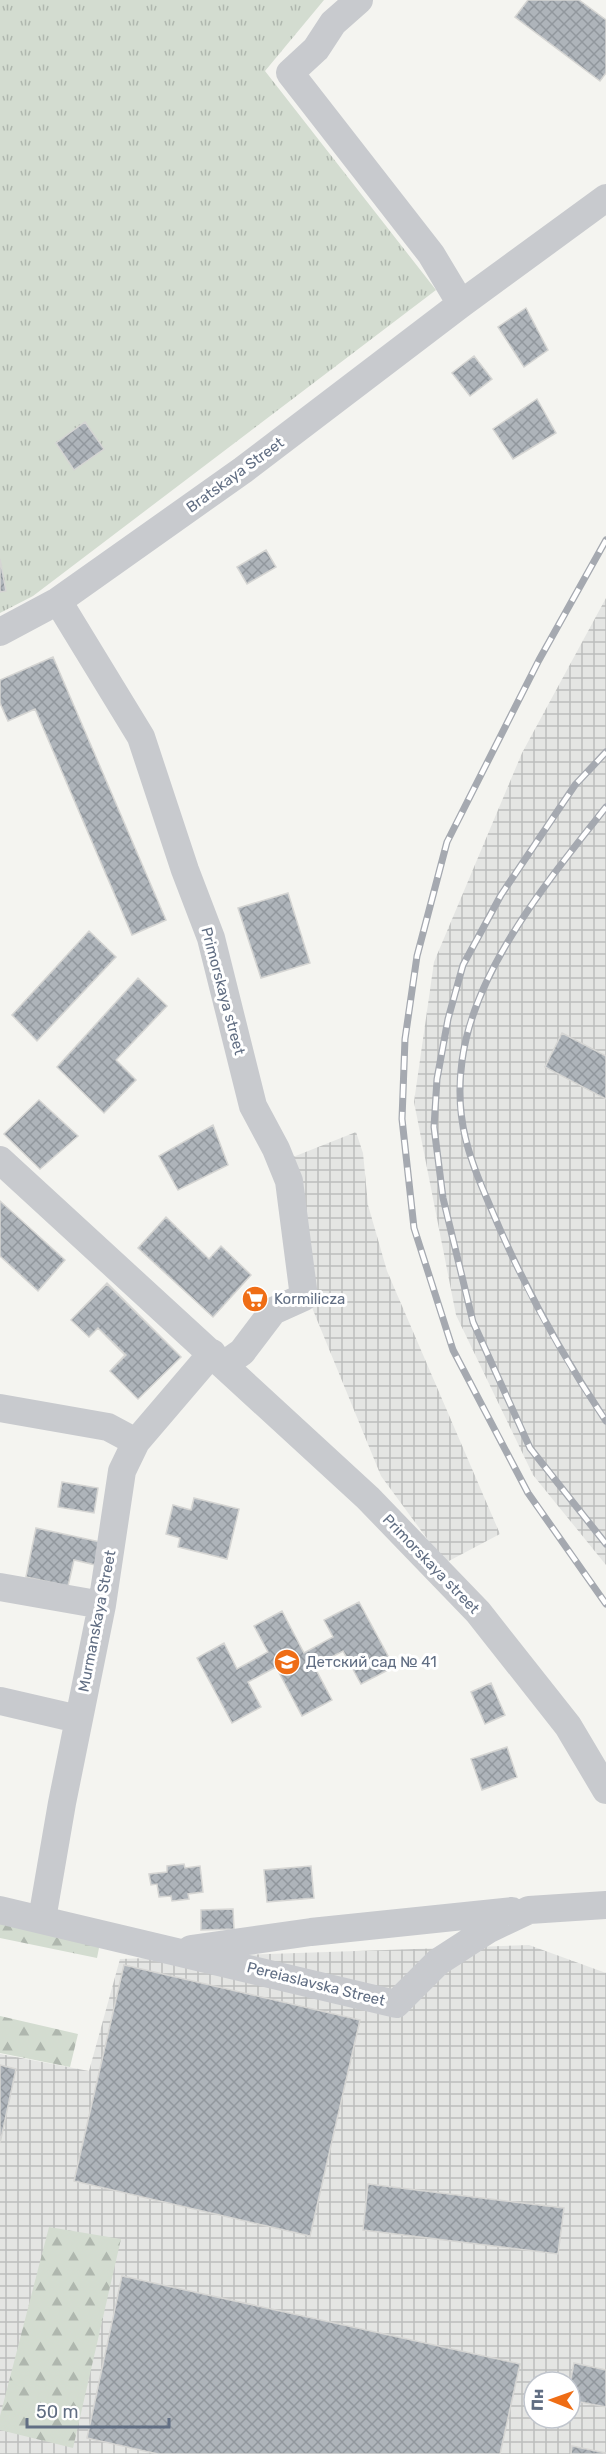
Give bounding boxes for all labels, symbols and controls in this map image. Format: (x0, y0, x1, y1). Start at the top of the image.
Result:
street label: Bratskaya Street (183, 433, 287, 516)
street label: Primorskaya street (197, 925, 249, 1057)
supermarket icon: Kormilicza (240, 1284, 270, 1314)
place label: Kormilicza (274, 1290, 345, 1308)
street label: Primorskaya street (379, 1510, 483, 1618)
street label: Murmanskaya Street (74, 1548, 120, 1693)
school or university icon: Детский сад № 41 (272, 1647, 302, 1677)
place label: Детский сад № 41 (306, 1653, 437, 1671)
street label: Pereiaslavska Street (245, 1958, 387, 2010)
north arrow (522, 2370, 582, 2430)
text: Пн (528, 2389, 547, 2411)
scale bar (27, 2391, 170, 2429)
text: 50 m (36, 2401, 79, 2423)

